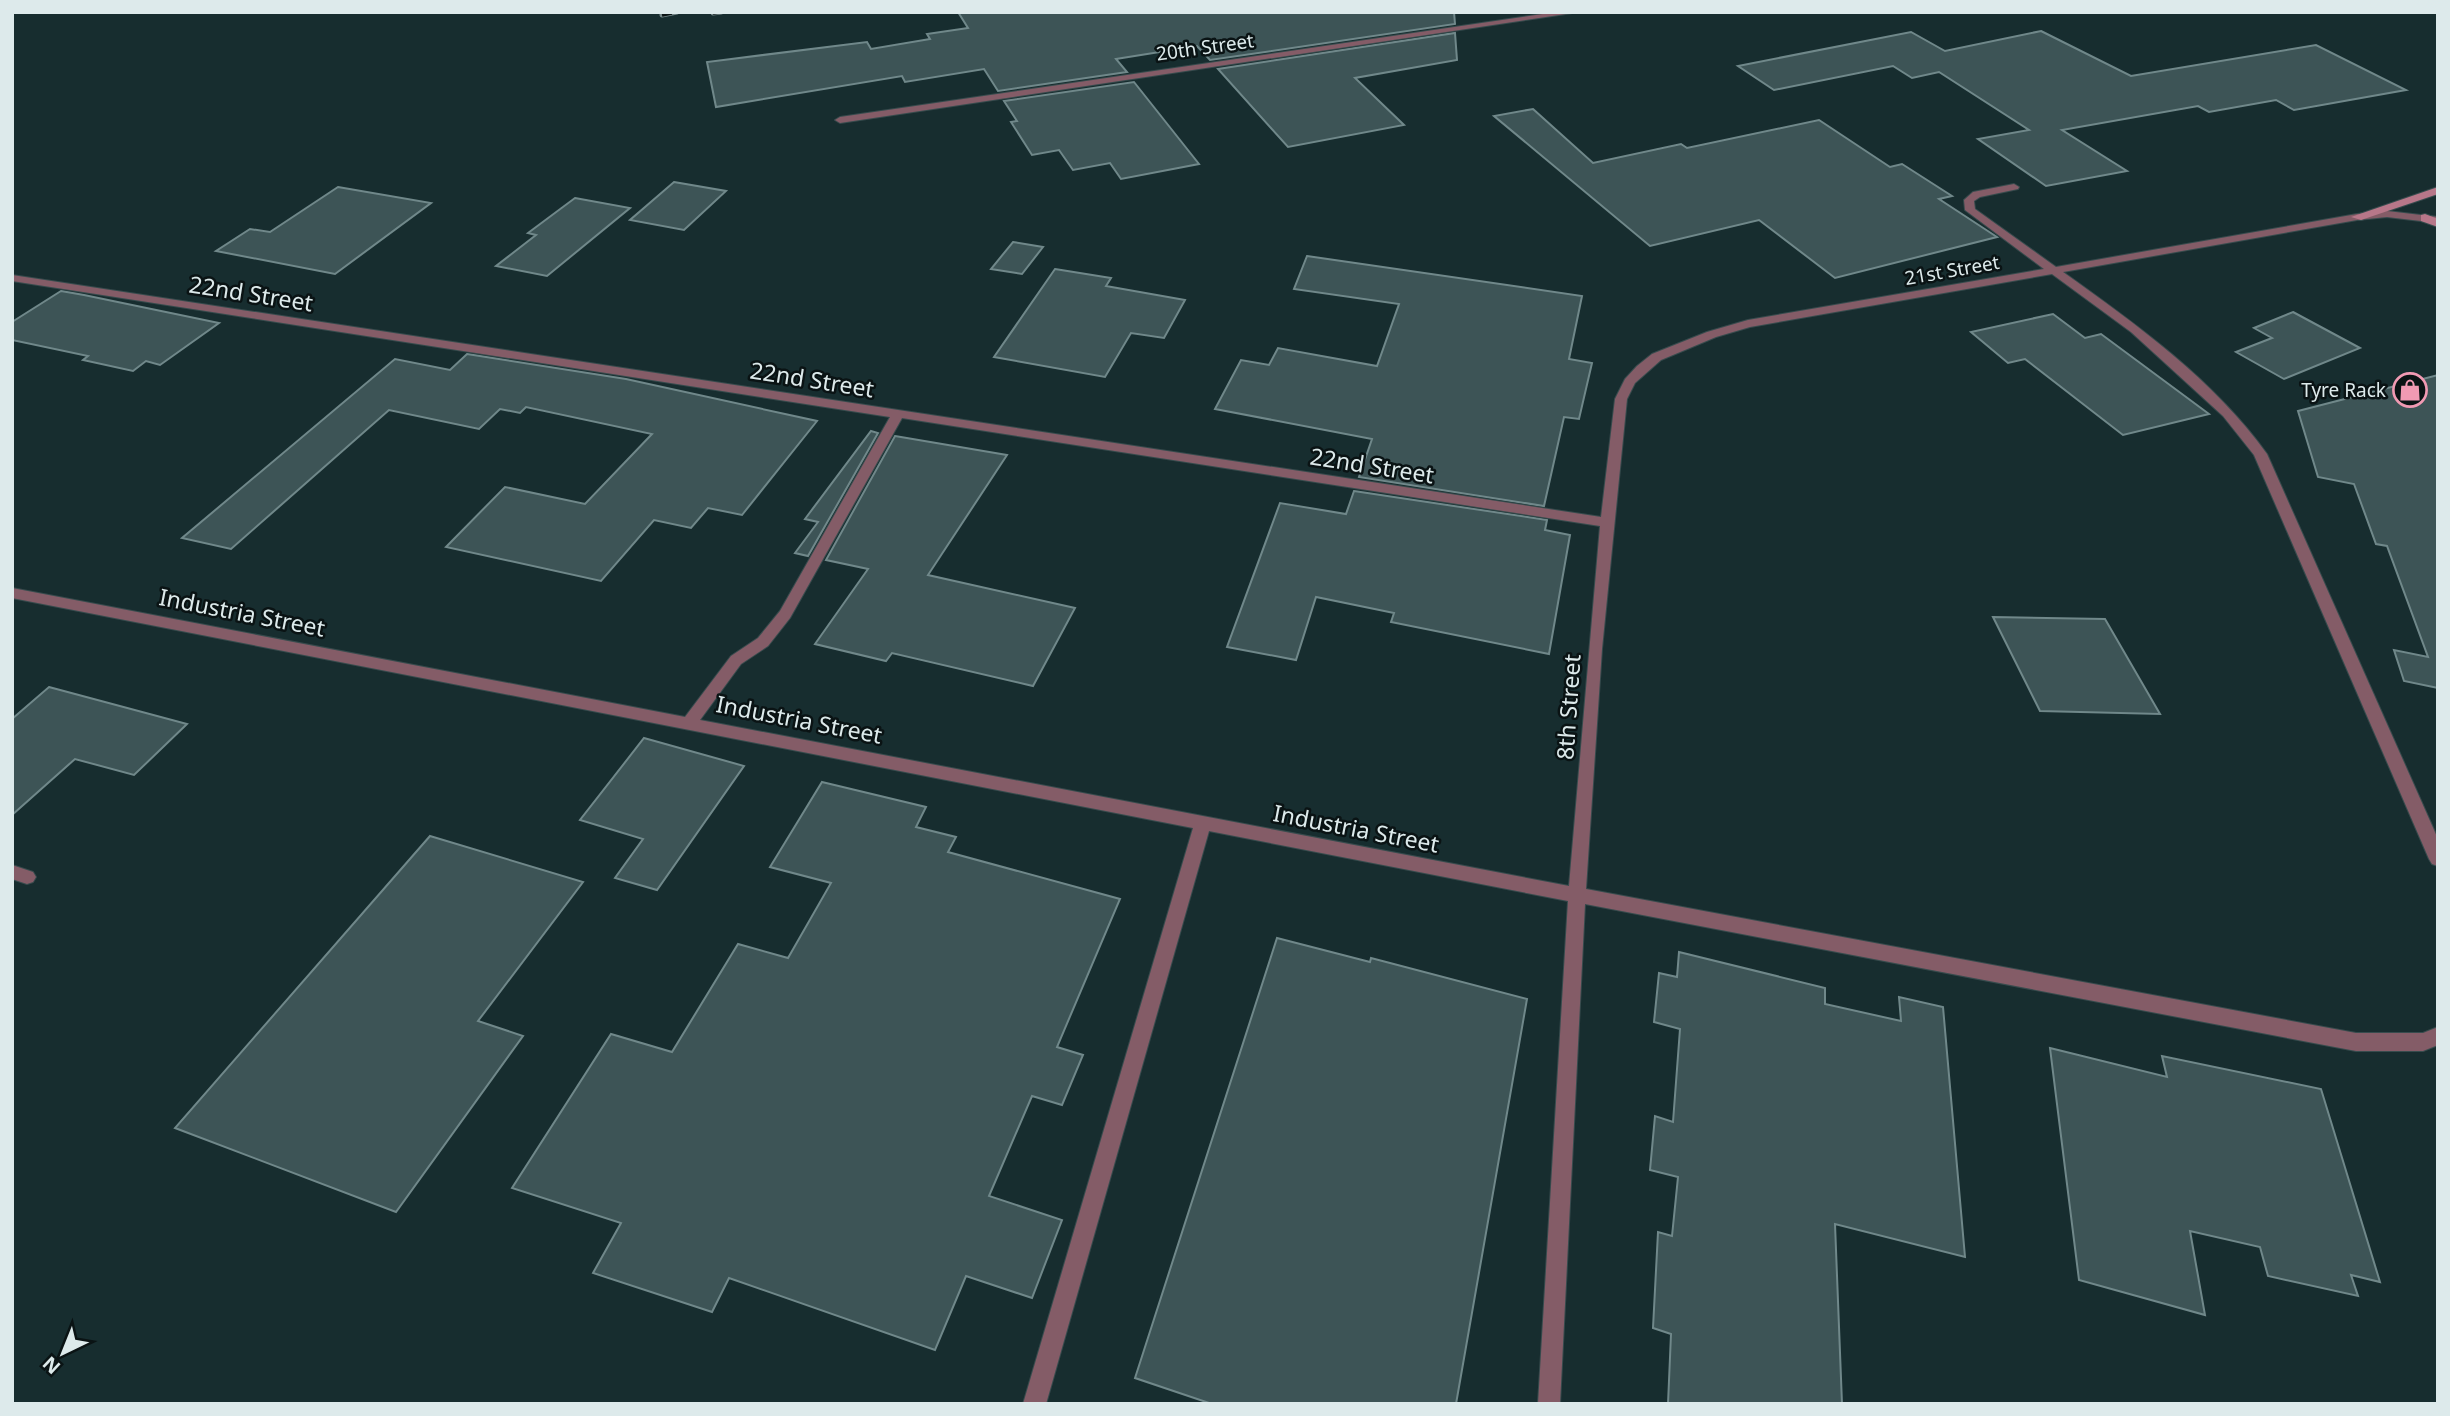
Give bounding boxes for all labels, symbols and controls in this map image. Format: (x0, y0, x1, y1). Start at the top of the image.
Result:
street label: 20th Street (1155, 27, 1256, 67)
street label: 21st Street (1903, 249, 2002, 291)
street label: 22nd Street (187, 267, 315, 319)
street label: 22nd Street (748, 353, 876, 405)
shop icon: Tyre Rack (2391, 371, 2429, 409)
place label: Tyre Rack (2301, 377, 2386, 403)
street label: 22nd Street (1308, 439, 1436, 491)
street label: Industria Street (157, 580, 328, 644)
street label: 8th Street (1548, 653, 1588, 761)
street label: Industria Street (714, 687, 885, 751)
street label: Industria Street (1271, 796, 1442, 860)
north arrow (28, 1318, 98, 1388)
text: N (37, 1351, 66, 1380)

